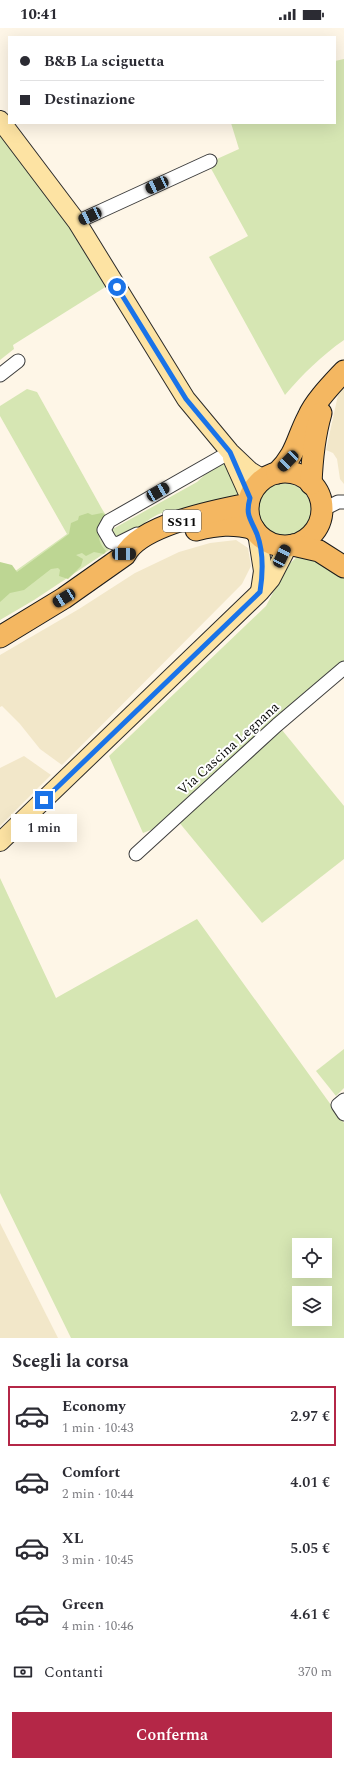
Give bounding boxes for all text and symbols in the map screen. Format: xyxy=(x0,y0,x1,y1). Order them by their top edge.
text: 10:41 xyxy=(20,3,58,26)
text: B&B La sciguetta xyxy=(44,50,164,73)
text: Destinazione xyxy=(44,88,135,111)
car xyxy=(144,174,170,196)
car xyxy=(77,205,103,227)
route start xyxy=(108,278,126,296)
car xyxy=(275,448,301,474)
car xyxy=(145,481,171,503)
road number: SS11 xyxy=(163,510,201,532)
car xyxy=(271,543,293,569)
car xyxy=(112,548,136,560)
car xyxy=(51,587,77,609)
street label: Via Cascina Legnana xyxy=(173,697,284,800)
route end xyxy=(35,791,53,809)
callout: 1 min xyxy=(11,814,77,842)
text: 1 min xyxy=(27,818,61,838)
map controls xyxy=(292,1238,332,1326)
button: locate xyxy=(292,1238,332,1278)
button: layers xyxy=(292,1286,332,1326)
text: Scegli la corsa xyxy=(12,1348,129,1375)
text: Economy xyxy=(62,1395,126,1418)
icon: car xyxy=(14,1398,50,1434)
text: 2.97 € xyxy=(290,1405,330,1428)
text: 1 min · 10:43 xyxy=(62,1418,134,1438)
text: Comfort xyxy=(62,1461,120,1484)
icon: car xyxy=(14,1464,50,1500)
text: 4.01 € xyxy=(290,1471,330,1494)
text: 2 min · 10:44 xyxy=(62,1484,134,1504)
text: XL xyxy=(62,1527,83,1550)
icon: car xyxy=(14,1530,50,1566)
text: 5.05 € xyxy=(290,1537,330,1560)
text: 3 min · 10:45 xyxy=(62,1550,134,1570)
text: Green xyxy=(62,1593,104,1616)
icon: car xyxy=(14,1596,50,1632)
text: 4.61 € xyxy=(290,1603,330,1626)
text: 4 min · 10:46 xyxy=(62,1616,134,1636)
icon: cash xyxy=(12,1661,34,1683)
text: Contanti xyxy=(44,1661,103,1684)
text: 370 m xyxy=(298,1662,332,1682)
button: Conferma xyxy=(12,1712,332,1758)

